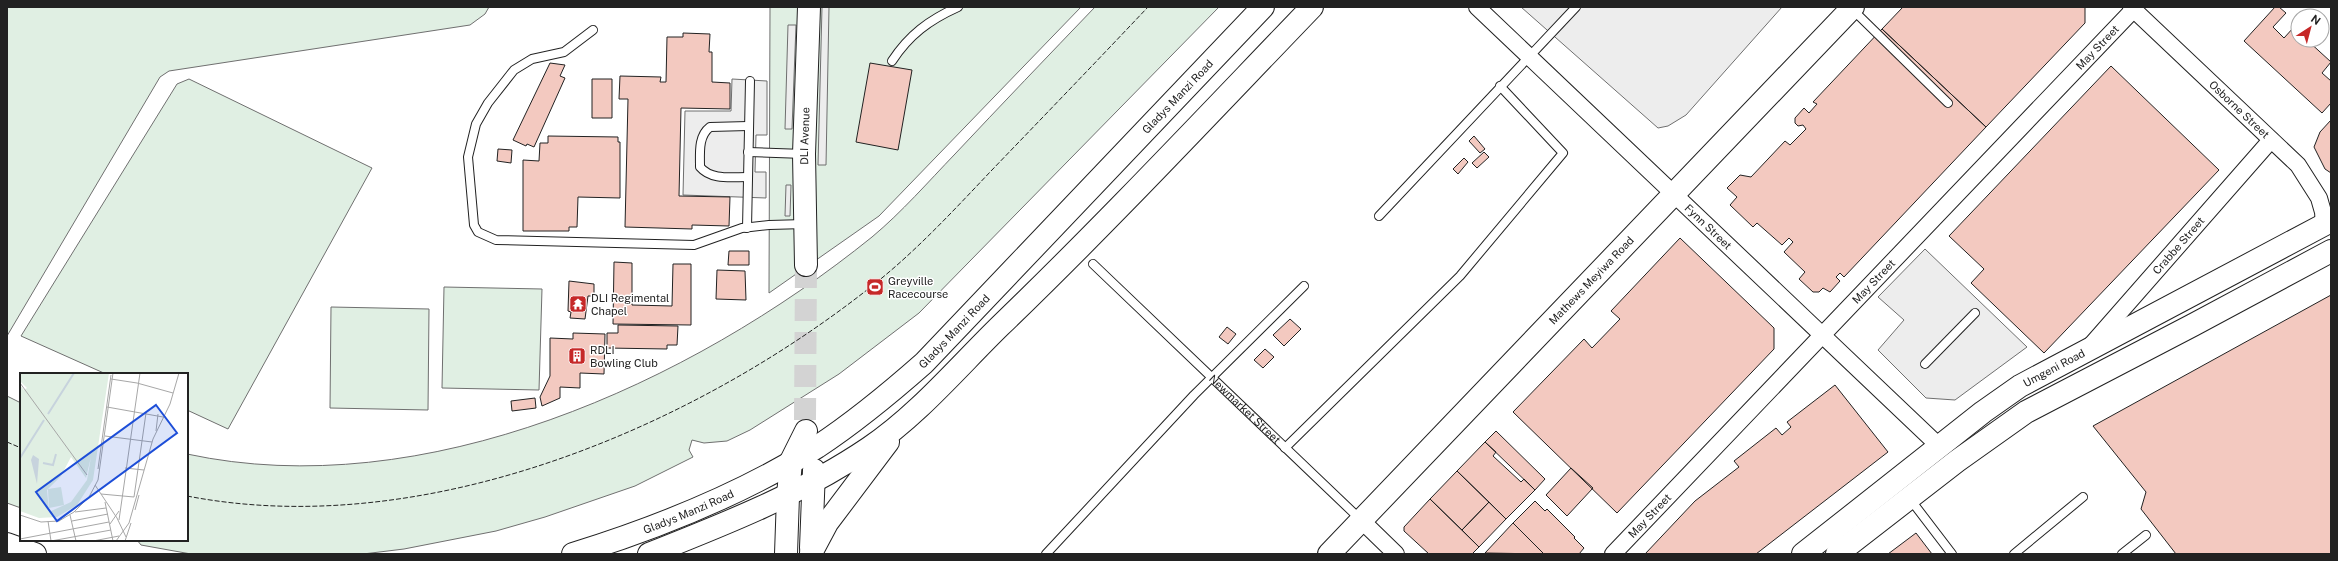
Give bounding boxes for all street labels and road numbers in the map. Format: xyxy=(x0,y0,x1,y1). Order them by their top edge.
street label: May Street xyxy=(2074,23,2121,72)
street label: Gladys Manzi Road xyxy=(1140,57,1215,136)
street label: Osborne Street xyxy=(2207,78,2272,141)
street label: DLI Avenue xyxy=(798,107,812,165)
street label: Fynn Street xyxy=(1682,202,1734,252)
street label: Crabbe Street xyxy=(2150,215,2207,277)
street label: Mathews Meyiwa Road xyxy=(1546,234,1636,327)
street label: May Street xyxy=(1850,257,1897,306)
street label: Gladys Manzi Road xyxy=(916,292,992,371)
street label: Umgeni Road xyxy=(2021,347,2087,389)
street label: Newmarket Street xyxy=(1207,372,1283,446)
street label: Gladys Manzi Road xyxy=(641,487,736,536)
street label: May Street xyxy=(1626,491,1673,540)

